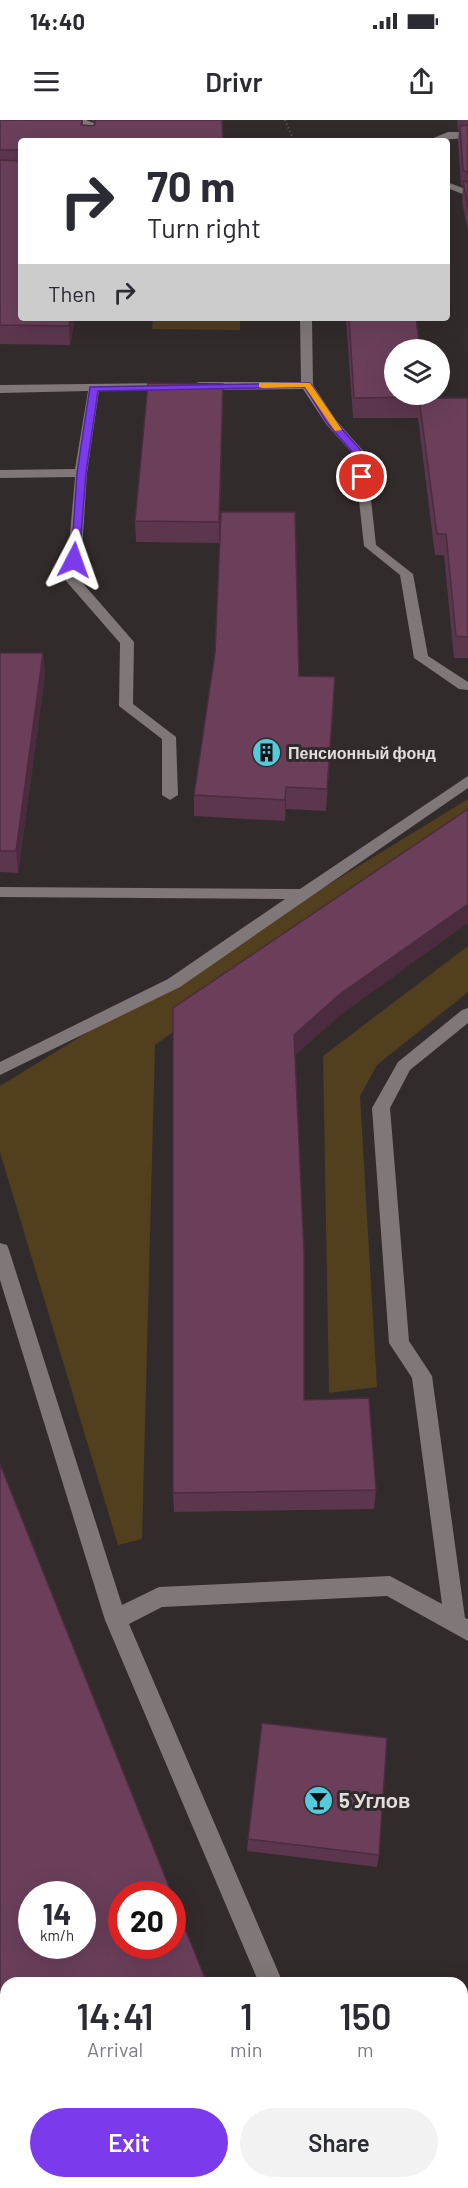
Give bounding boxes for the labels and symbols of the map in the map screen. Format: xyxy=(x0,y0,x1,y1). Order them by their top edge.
pin xyxy=(336,451,387,502)
position arrow xyxy=(42,528,106,592)
building icon: Пенсионный фонд xyxy=(251,737,283,769)
place label: Пенсионный фонд xyxy=(288,743,436,762)
bar icon: 5 Углов xyxy=(302,1785,334,1817)
place label: 5 Углов xyxy=(339,1788,410,1812)
speed limit sign: 20 xyxy=(108,1881,186,1959)

